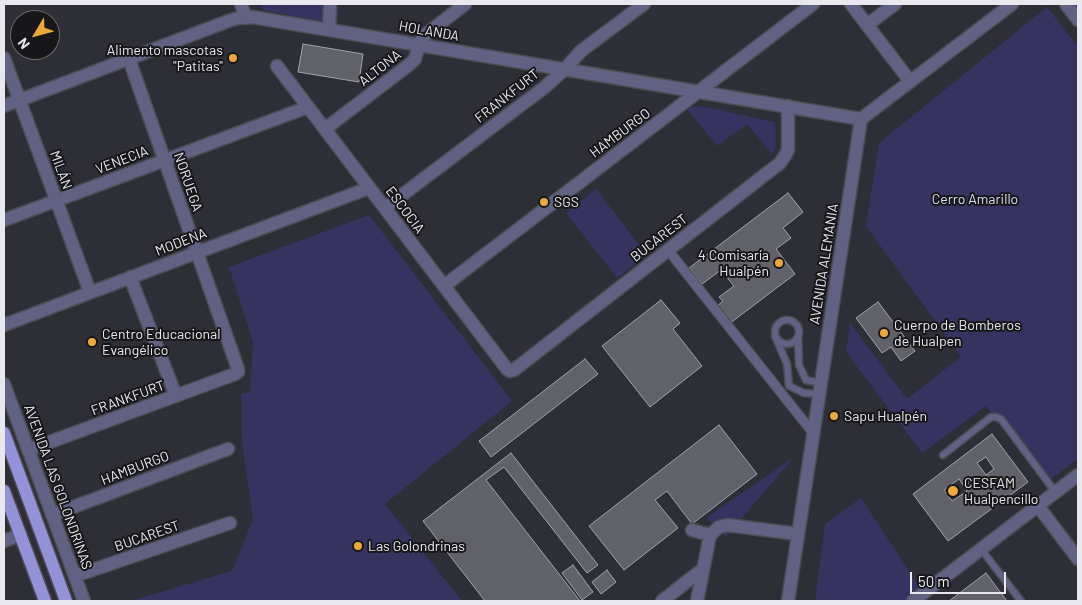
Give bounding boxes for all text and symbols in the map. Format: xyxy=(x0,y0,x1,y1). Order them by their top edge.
north arrow xyxy=(10,10,60,60)
street label: HOLANDA xyxy=(398,17,460,45)
text: N xyxy=(14,35,33,53)
place label: Alimento mascotas "Patitas" xyxy=(107,42,223,74)
street label: ALTONA xyxy=(355,46,405,90)
marker: Alimento mascotas "Patitas" xyxy=(227,52,239,64)
street label: FRANKFURT xyxy=(471,66,543,126)
street label: HAMBURGO xyxy=(586,105,654,161)
street label: VENECIA xyxy=(93,142,151,178)
street label: MILÁN xyxy=(46,148,76,192)
street label: NORUEGA xyxy=(170,150,206,214)
street label: ESCOCIA xyxy=(382,183,428,237)
park label: Cerro Amarillo xyxy=(932,191,1018,207)
place label: SGS xyxy=(554,194,579,210)
marker: SGS xyxy=(538,196,550,208)
street label: AVENIDA ALEMANIA xyxy=(806,202,842,326)
street label: BUCAREST xyxy=(627,211,691,265)
street label: MODENA xyxy=(153,225,209,259)
place label: 4 Comisaría Hualpén xyxy=(698,247,769,280)
marker: 4 Comisaría Hualpén xyxy=(773,257,785,269)
place label: Cuerpo de Bomberos de Hualpen xyxy=(894,317,1021,350)
place label: Centro Educacional Evangélico xyxy=(102,326,220,358)
marker: Cuerpo de Bomberos de Hualpen xyxy=(878,327,890,339)
marker: Centro Educacional Evangélico xyxy=(86,336,98,348)
street label: FRANKFURT xyxy=(89,377,167,419)
street label: AVENIDA LAS GOLONDRINAS xyxy=(20,402,96,572)
place label: Sapu Hualpén xyxy=(844,408,927,424)
marker: Sapu Hualpén xyxy=(828,410,840,422)
street label: HAMBURGO xyxy=(99,447,171,489)
place label: CESFAM Hualpencillo xyxy=(964,475,1038,508)
marker: CESFAM Hualpencillo xyxy=(946,484,960,498)
street label: BUCAREST xyxy=(112,517,182,555)
place label: Las Golondrinas xyxy=(368,538,465,554)
marker: Las Golondrinas xyxy=(352,540,364,552)
scale bar xyxy=(912,562,1008,594)
text: 50 m xyxy=(918,572,950,590)

